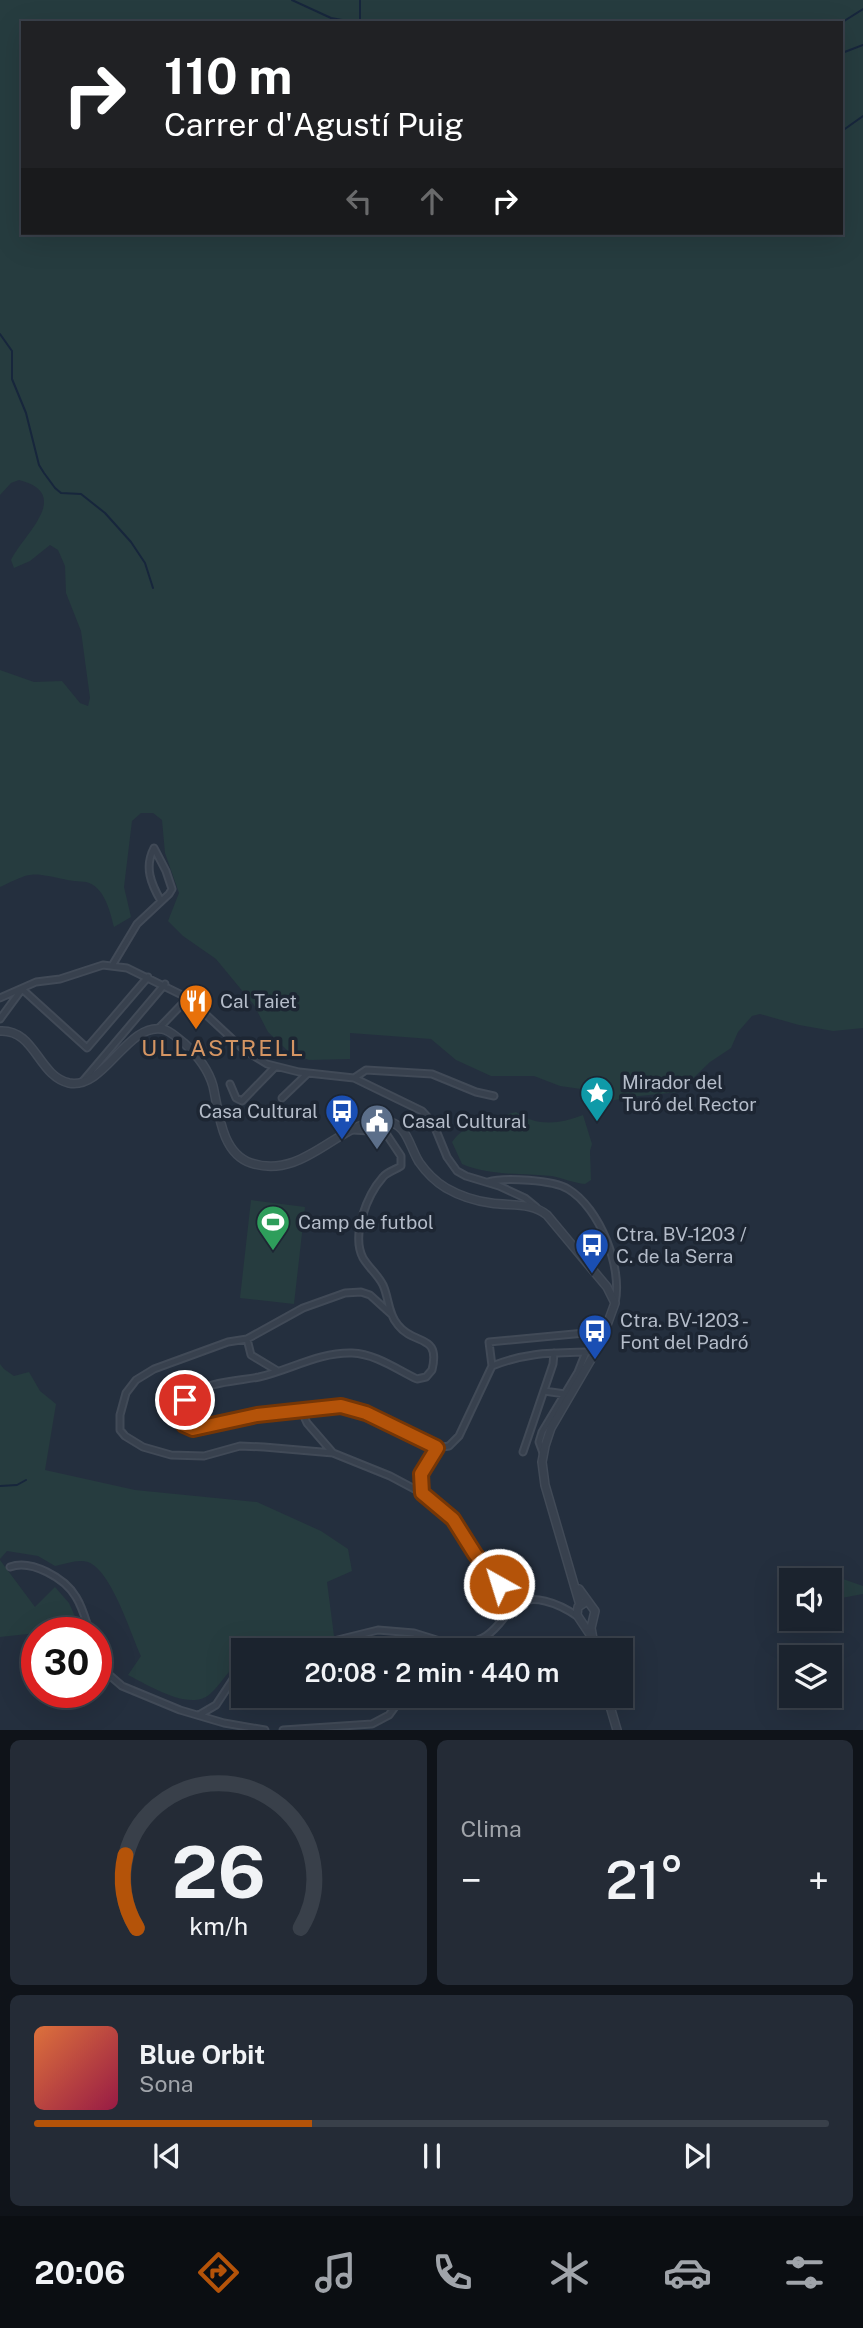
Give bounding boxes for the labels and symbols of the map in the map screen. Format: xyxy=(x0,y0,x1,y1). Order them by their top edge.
restaurant icon: Cal Taiet xyxy=(177,982,215,1031)
place label: Cal Taiet xyxy=(220,990,297,1012)
district label: ULLASTRELL xyxy=(141,1034,305,1061)
place label: Mirador del Turó del Rector xyxy=(622,1071,757,1115)
place icon: Mirador del Turó del Rector xyxy=(578,1074,616,1123)
bus stop icon: Casa Cultural xyxy=(323,1092,361,1141)
place label: Casa Cultural xyxy=(199,1100,318,1122)
public building icon: Casal Cultural xyxy=(358,1102,396,1151)
place label: Casal Cultural xyxy=(402,1110,527,1132)
sports icon: Camp de futbol xyxy=(254,1203,292,1252)
place label: Camp de futbol xyxy=(298,1211,434,1233)
place label: Ctra. BV-1203 / C. de la Serra xyxy=(616,1223,747,1267)
bus stop icon: Ctra. BV-1203 / C. de la Serra xyxy=(573,1226,611,1275)
place label: Ctra. BV-1203 - Font del Padró xyxy=(620,1309,749,1353)
bus stop icon: Ctra. BV-1203 - Font del Padró xyxy=(576,1312,614,1361)
pin xyxy=(155,1370,215,1430)
position arrow xyxy=(462,1547,536,1621)
speed limit sign: 30 xyxy=(21,1617,112,1708)

